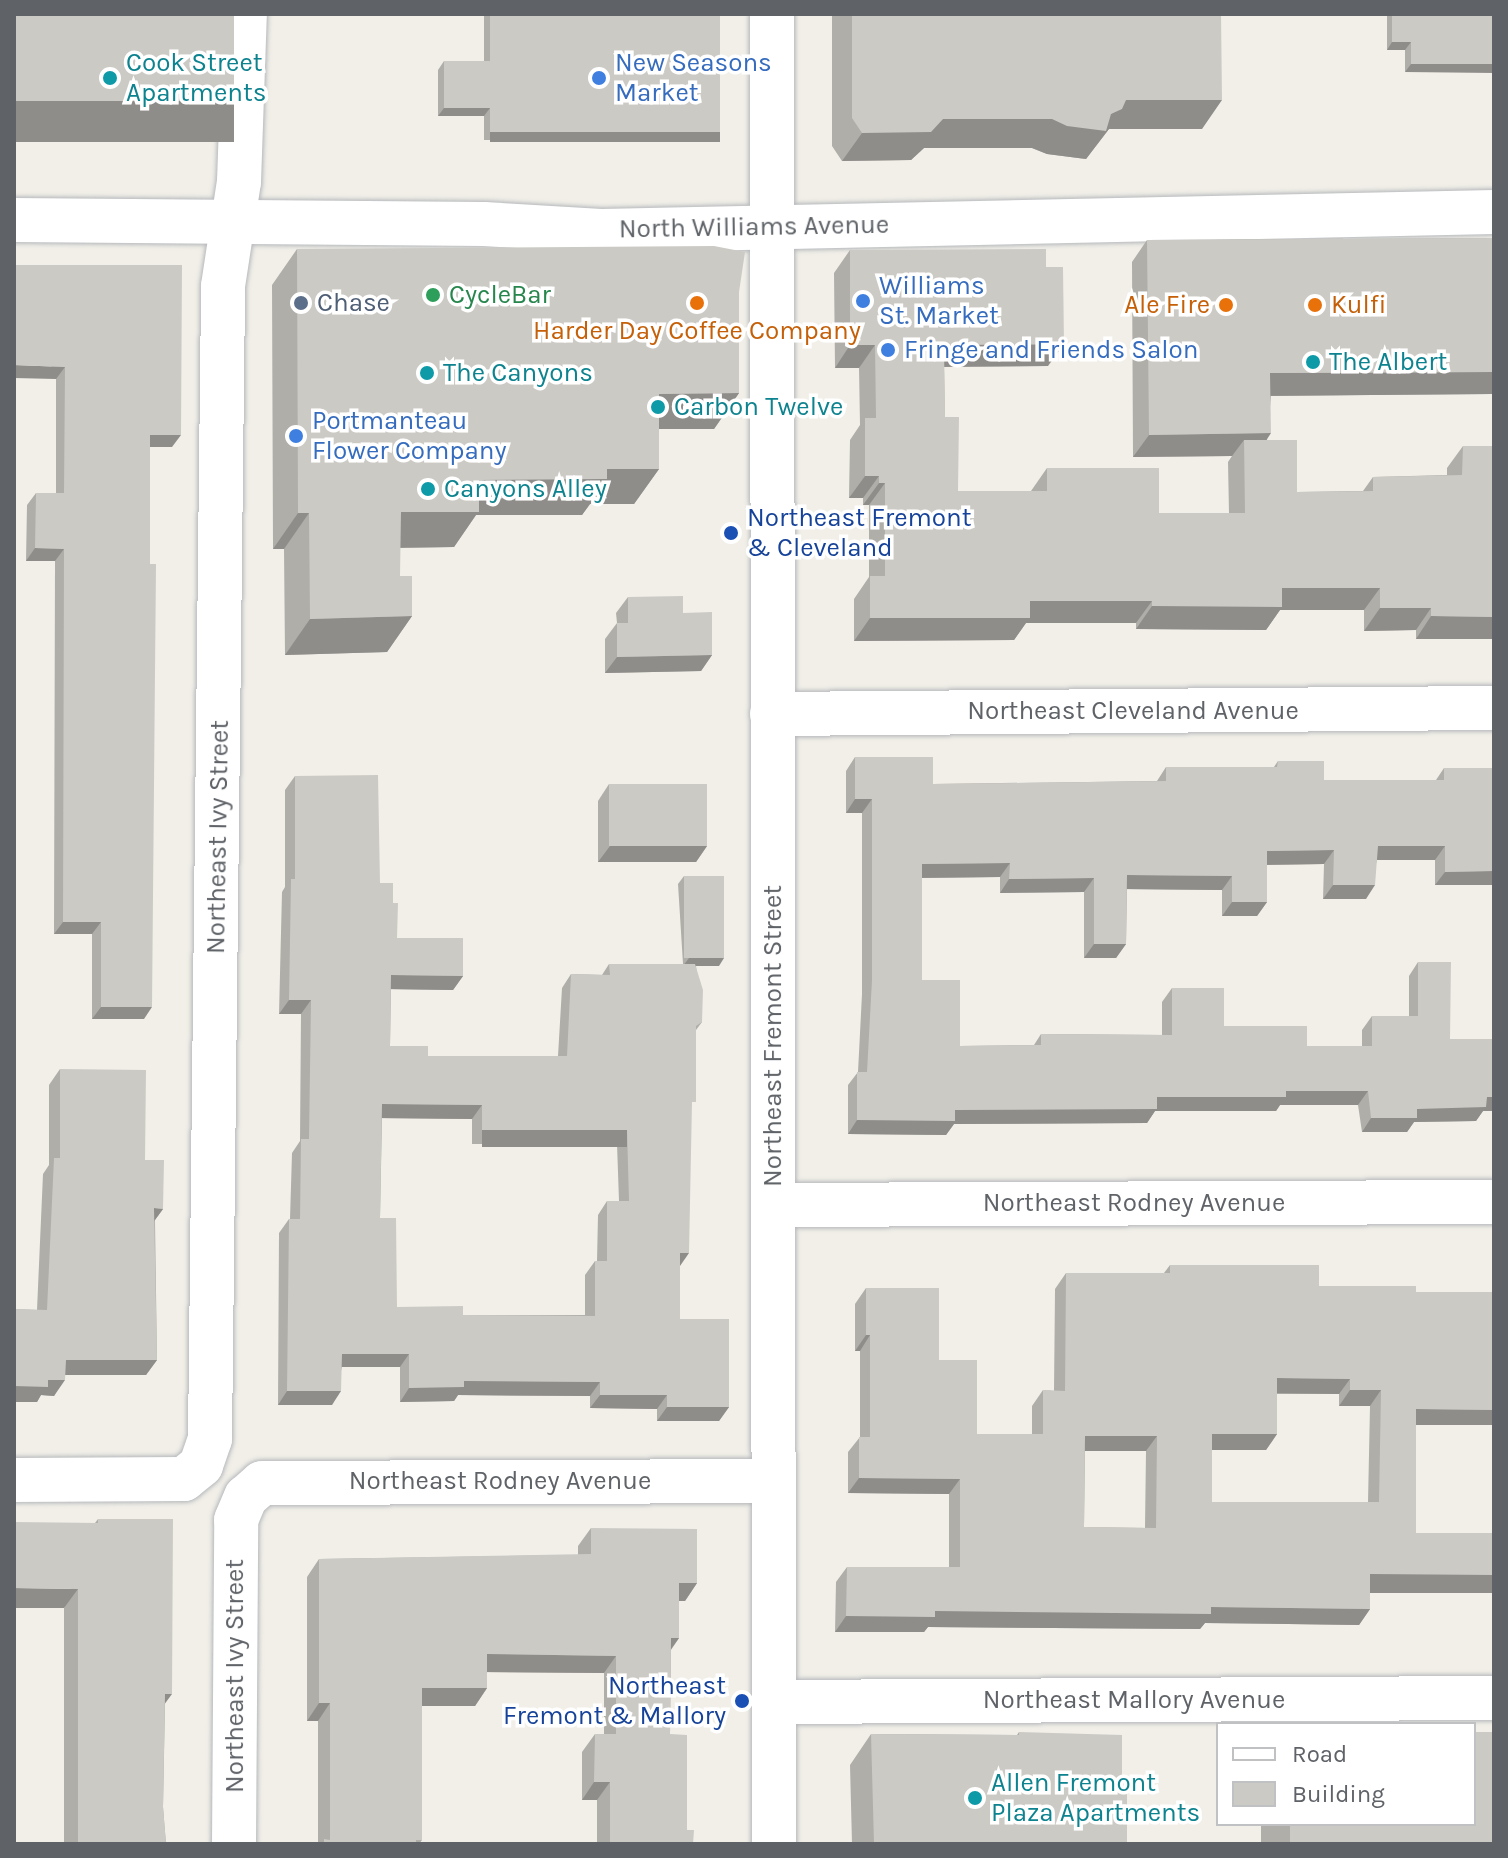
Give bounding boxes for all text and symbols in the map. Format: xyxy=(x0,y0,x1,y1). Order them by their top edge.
place label: Cook Street Apartments xyxy=(126,47,266,108)
place label: New Seasons Market xyxy=(615,47,772,108)
marker: Cook Street Apartments xyxy=(101,69,119,87)
marker: New Seasons Market xyxy=(590,69,608,87)
street label: North Williams Avenue xyxy=(619,209,889,245)
place label: Williams St. Market xyxy=(879,270,999,332)
place label: CycleBar xyxy=(449,279,551,311)
marker: CycleBar xyxy=(424,286,442,304)
place label: Chase xyxy=(317,287,390,319)
place label: Ale Fire xyxy=(1124,289,1210,321)
place label: Kulfi xyxy=(1331,289,1386,321)
marker: Williams St. Market xyxy=(854,292,872,310)
marker: Chase xyxy=(292,294,310,312)
marker: Harder Day Coffee Company xyxy=(688,294,706,312)
marker: Ale Fire xyxy=(1217,296,1235,314)
marker: Kulfi xyxy=(1306,296,1324,314)
place label: Harder Day Coffee Company xyxy=(533,315,861,347)
place label: Fringe and Friends Salon xyxy=(904,334,1199,366)
marker: Fringe and Friends Salon xyxy=(879,341,897,359)
place label: The Albert xyxy=(1329,346,1447,378)
marker: The Albert xyxy=(1304,353,1322,371)
place label: The Canyons xyxy=(443,357,593,389)
marker: The Canyons xyxy=(418,364,436,382)
place label: Carbon Twelve xyxy=(674,391,843,423)
marker: Carbon Twelve xyxy=(649,398,667,416)
place label: Portmanteau Flower Company xyxy=(312,405,507,466)
marker: Portmanteau Flower Company xyxy=(287,427,305,445)
place label: Canyons Alley xyxy=(444,473,607,505)
marker: Canyons Alley xyxy=(419,480,437,498)
place label: Northeast Fremont & Cleveland xyxy=(747,502,972,564)
marker: Northeast Fremont & Cleveland xyxy=(722,524,740,542)
street label: Northeast Cleveland Avenue xyxy=(967,695,1299,727)
street label: Northeast Ivy Street xyxy=(200,720,236,954)
street label: Northeast Fremont Street xyxy=(757,885,789,1187)
street label: Northeast Rodney Avenue xyxy=(983,1187,1285,1219)
street label: Northeast Rodney Avenue xyxy=(349,1465,651,1497)
street label: Northeast Ivy Street xyxy=(219,1559,251,1793)
place label: Northeast Fremont & Mallory xyxy=(503,1670,726,1732)
street label: Northeast Mallory Avenue xyxy=(983,1684,1285,1716)
marker: Northeast Fremont & Mallory xyxy=(733,1692,751,1710)
legend xyxy=(1216,1722,1476,1826)
text: Road xyxy=(1292,1740,1347,1768)
place label: Allen Fremont Plaza Apartments xyxy=(991,1767,1200,1828)
text: Building xyxy=(1292,1780,1385,1808)
marker: Allen Fremont Plaza Apartments xyxy=(966,1789,984,1807)

